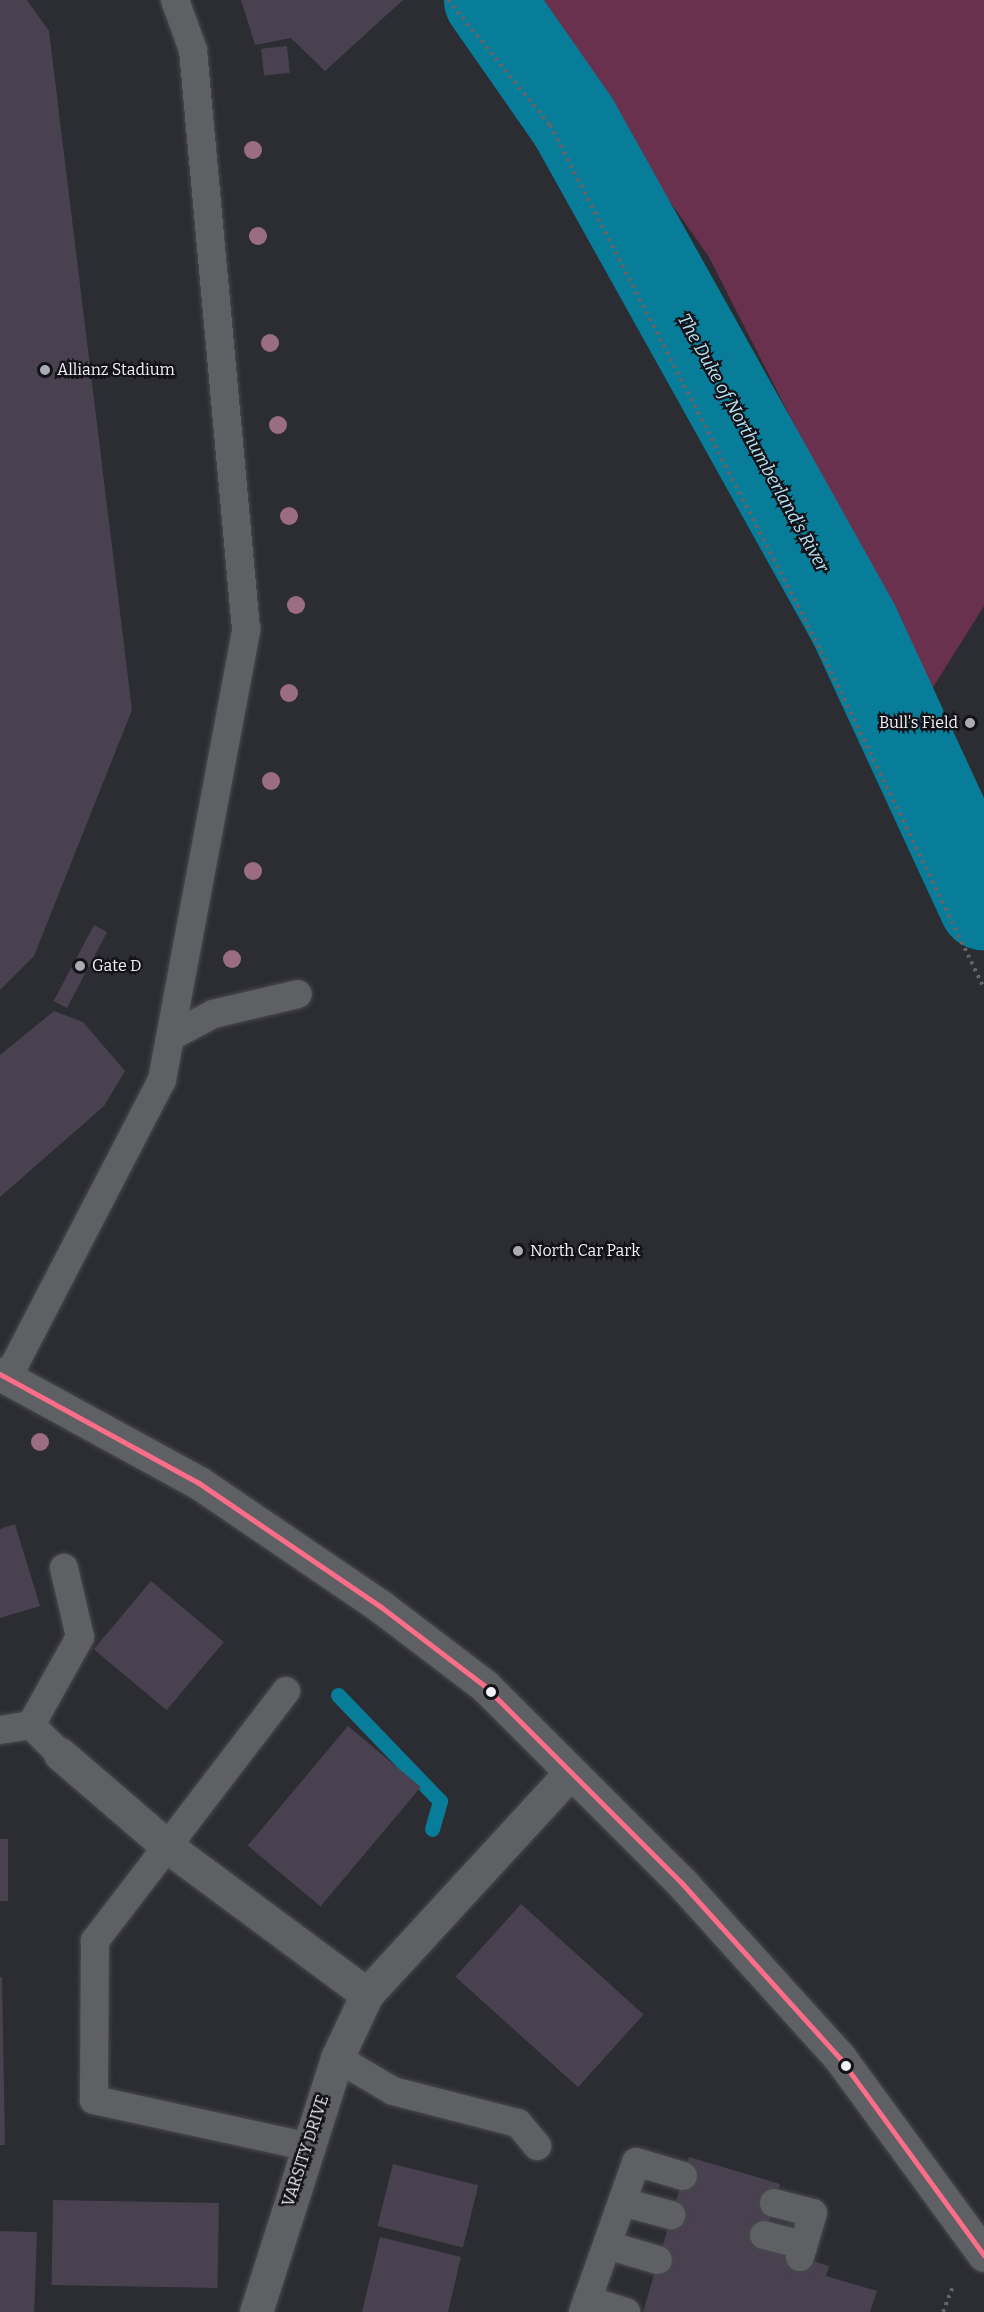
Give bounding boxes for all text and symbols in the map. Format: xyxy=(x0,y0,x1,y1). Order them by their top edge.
water label: The Duke of Northumberland's River xyxy=(673,310,833,576)
place label: Allianz Stadium xyxy=(57,360,175,380)
marker: Allianz Stadium xyxy=(38,363,52,377)
place label: Bull's Field xyxy=(879,713,958,733)
marker: Bull's Field xyxy=(963,716,977,730)
place label: Gate D xyxy=(92,956,141,976)
marker: Gate D xyxy=(73,959,87,973)
place label: North Car Park xyxy=(530,1241,640,1261)
marker: North Car Park xyxy=(511,1244,525,1258)
unlabelled marker xyxy=(485,1686,497,1698)
unlabelled marker xyxy=(840,2060,852,2072)
street label: VARSITY DRIVE xyxy=(279,2093,333,2209)

